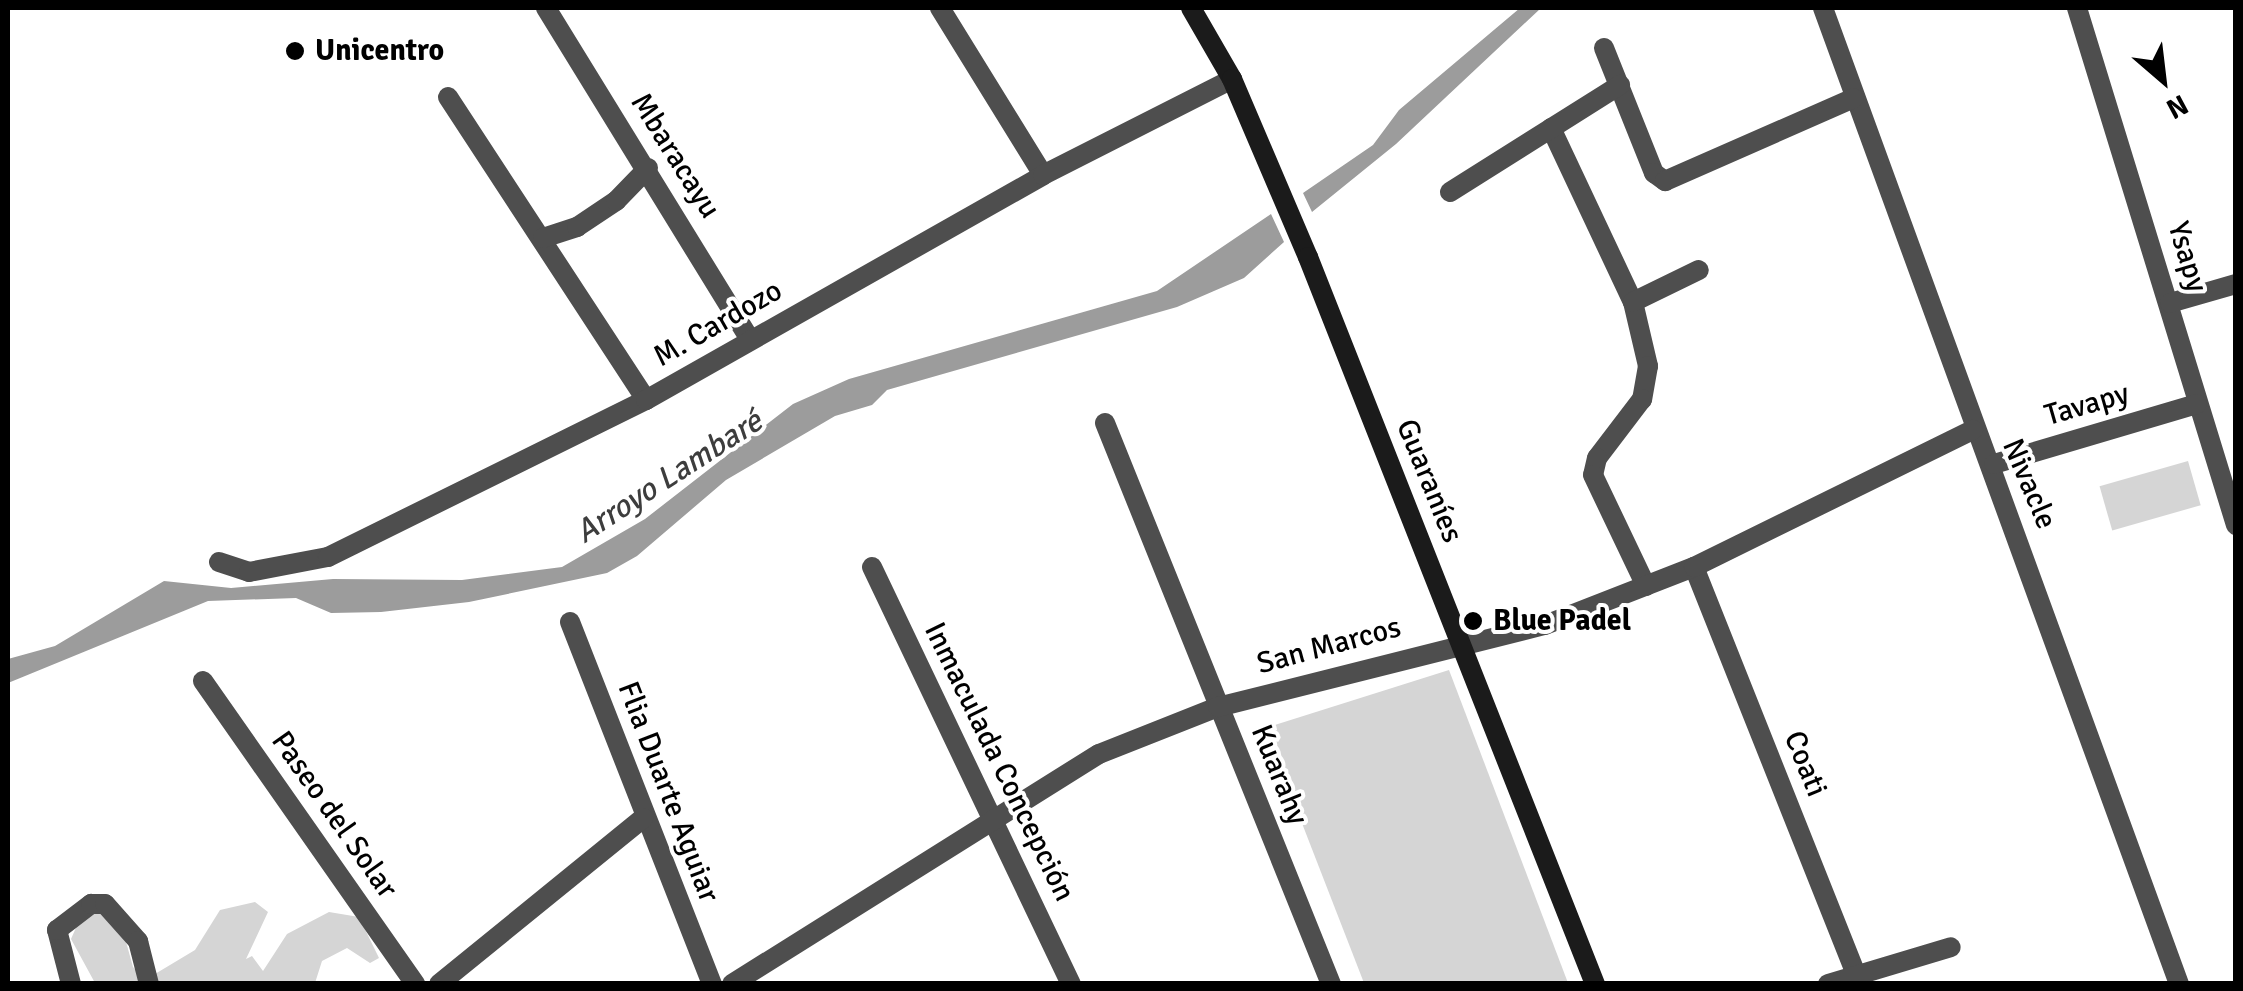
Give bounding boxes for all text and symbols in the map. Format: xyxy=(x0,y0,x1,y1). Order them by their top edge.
north arrow xyxy=(2113,30,2213,130)
place label: Unicentro xyxy=(315,33,444,69)
marker: Unicentro xyxy=(284,40,306,62)
street label: Mbaracayu xyxy=(622,87,728,225)
text: N xyxy=(2161,87,2194,126)
street label: Ysapy xyxy=(2159,217,2215,297)
street label: M. Cardozo xyxy=(647,273,789,375)
street label: Tavapy xyxy=(2041,376,2133,434)
water label: Arroyo Lambaré xyxy=(568,402,770,552)
street label: Guaraníes xyxy=(1388,414,1470,548)
street label: Nivacle xyxy=(1994,433,2064,535)
place label: Blue Padel xyxy=(1493,603,1631,639)
street label: San Marcos xyxy=(1253,610,1405,682)
marker: Blue Padel xyxy=(1462,610,1484,632)
street label: Inmaculada Concepción xyxy=(916,617,1082,907)
street label: Flia Duarte Aguiar xyxy=(609,677,727,907)
street label: Kuarahy xyxy=(1243,720,1315,830)
street label: Paseo del Solar xyxy=(263,725,405,905)
street label: Coati xyxy=(1776,726,1834,802)

